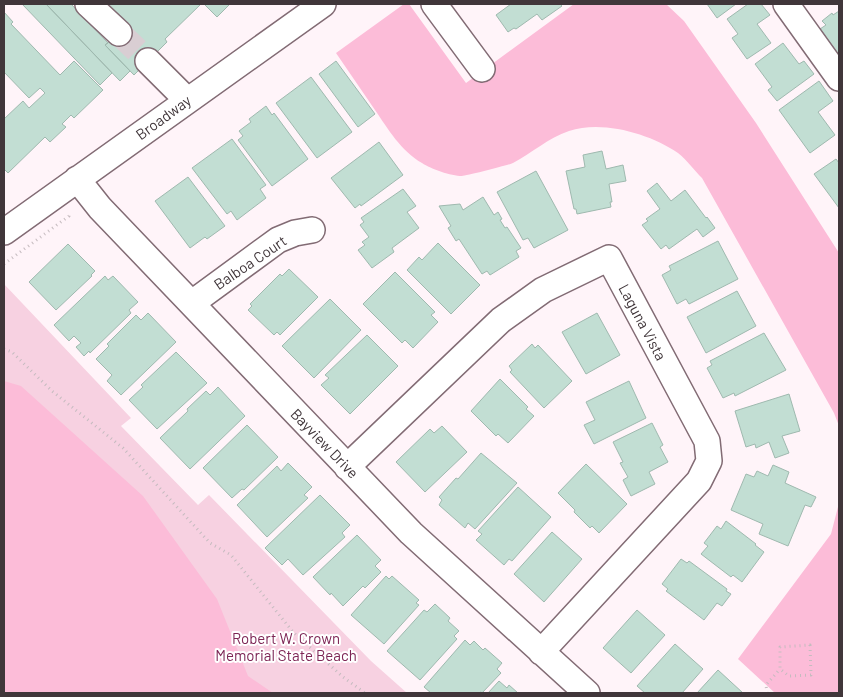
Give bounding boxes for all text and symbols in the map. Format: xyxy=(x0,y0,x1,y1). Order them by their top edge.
street label: Broadway xyxy=(132,91,194,143)
street label: Balboa Court xyxy=(210,231,290,293)
street label: Laguna Vista xyxy=(615,281,671,363)
street label: Bayview Drive xyxy=(287,404,363,482)
park label: Robert W. Crown Memorial State Beach xyxy=(215,629,357,664)

